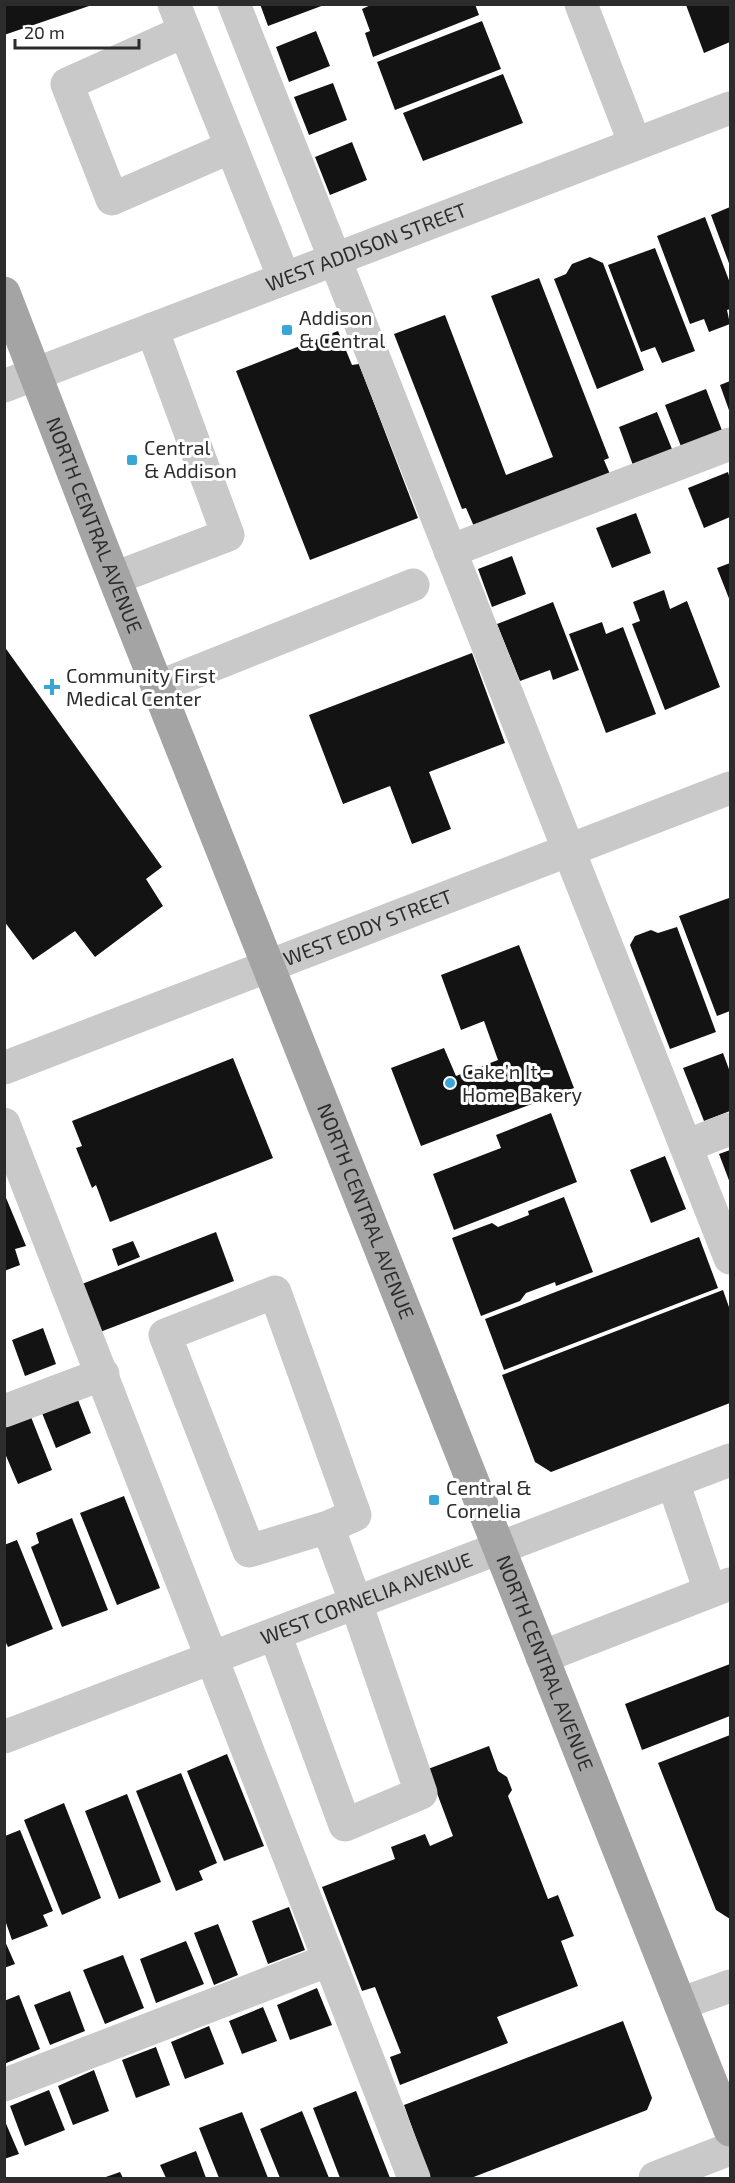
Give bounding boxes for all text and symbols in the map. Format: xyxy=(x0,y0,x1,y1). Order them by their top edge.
scale bar xyxy=(15,12,140,50)
text: 20 m xyxy=(24,21,65,43)
street label: WEST ADDISON STREET xyxy=(262,197,470,296)
place label: Addison & Central xyxy=(299,305,385,352)
marker: Addison & Central xyxy=(280,323,294,337)
street label: NORTH CENTRAL AVENUE xyxy=(42,413,148,636)
place label: Central & Addison xyxy=(144,435,237,482)
marker: Central & Addison xyxy=(125,453,139,467)
place label: Community First Medical Center xyxy=(66,663,216,710)
marker: Community First Medical Center xyxy=(43,678,61,696)
street label: WEST EDDY STREET xyxy=(280,883,456,970)
place label: Cake’n It - Home Bakery xyxy=(462,1059,582,1106)
marker: Cake’n It - Home Bakery xyxy=(443,1076,457,1090)
street label: NORTH CENTRAL AVENUE xyxy=(313,1100,420,1322)
place label: Central & Cornelia xyxy=(446,1475,532,1522)
marker: Central & Cornelia xyxy=(427,1493,441,1507)
street label: WEST CORNELIA AVENUE xyxy=(257,1547,475,1649)
street label: NORTH CENTRAL AVENUE xyxy=(492,1551,599,1774)

